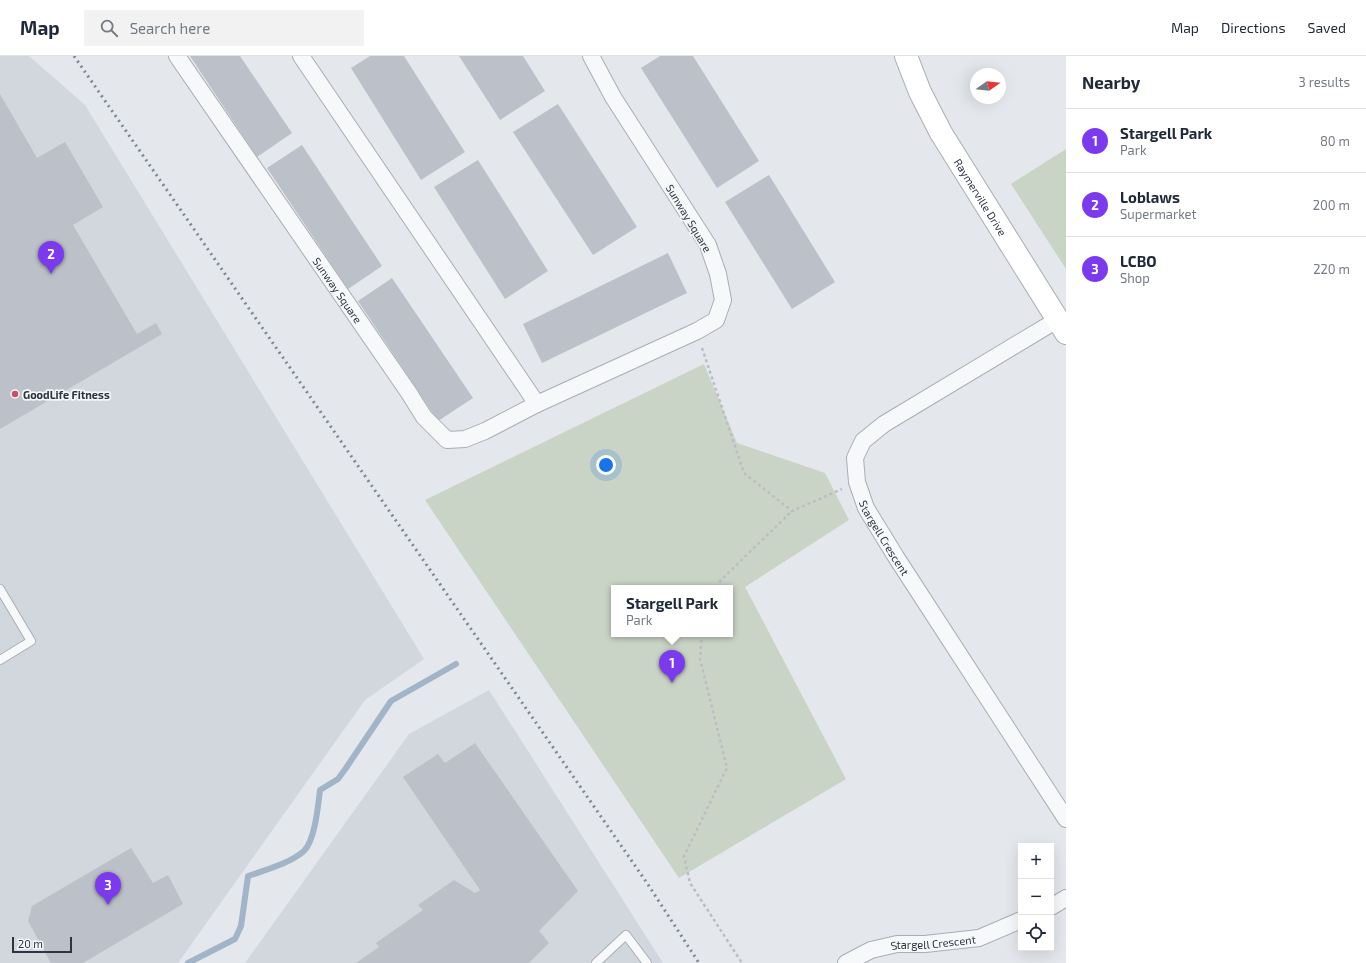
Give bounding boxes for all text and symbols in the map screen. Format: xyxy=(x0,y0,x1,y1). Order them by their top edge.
search box xyxy=(84,10,364,46)
text: Map xyxy=(20,16,60,39)
icon: search xyxy=(98,17,120,39)
text: Search here xyxy=(130,19,210,37)
text: Map xyxy=(1171,19,1199,36)
text: Directions xyxy=(1221,19,1286,36)
text: Saved xyxy=(1308,19,1346,36)
north arrow xyxy=(970,68,1006,104)
text: Nearby xyxy=(1082,72,1140,92)
text: 3 results xyxy=(1299,74,1350,90)
text: Stargell Park xyxy=(1120,124,1212,142)
text: 1 xyxy=(1092,133,1098,149)
text: 80 m xyxy=(1320,133,1350,149)
text: Park xyxy=(1120,142,1147,158)
street label: Raymerville Drive xyxy=(952,156,1010,238)
street label: Sunway Square xyxy=(664,182,714,254)
text: Loblaws xyxy=(1120,188,1180,206)
text: 2 xyxy=(1091,197,1099,213)
text: 200 m xyxy=(1313,197,1350,213)
text: Supermarket xyxy=(1120,206,1197,222)
pin: 2 xyxy=(38,241,64,274)
text: LCBO xyxy=(1120,252,1157,270)
street label: Sunway Square xyxy=(311,255,365,325)
text: 3 xyxy=(1091,261,1099,277)
text: 220 m xyxy=(1313,261,1350,277)
text: Shop xyxy=(1120,270,1150,286)
place label: GoodLife Fitness xyxy=(23,388,110,401)
marker: GoodLife Fitness xyxy=(10,389,20,399)
your location xyxy=(596,455,616,475)
street label: Stargell Crescent xyxy=(857,498,912,577)
popup xyxy=(611,585,733,637)
text: Stargell Park xyxy=(626,594,718,612)
text: Park xyxy=(626,612,652,628)
pin: 1 xyxy=(659,650,685,683)
map controls xyxy=(1018,843,1054,951)
button: + xyxy=(1018,843,1054,879)
pin: 3 xyxy=(95,872,121,905)
button: − xyxy=(1018,879,1054,915)
button: locate xyxy=(1018,915,1054,951)
street label: Stargell Crescent xyxy=(889,932,976,952)
scale bar xyxy=(12,935,72,954)
text: 20 m xyxy=(18,937,43,950)

